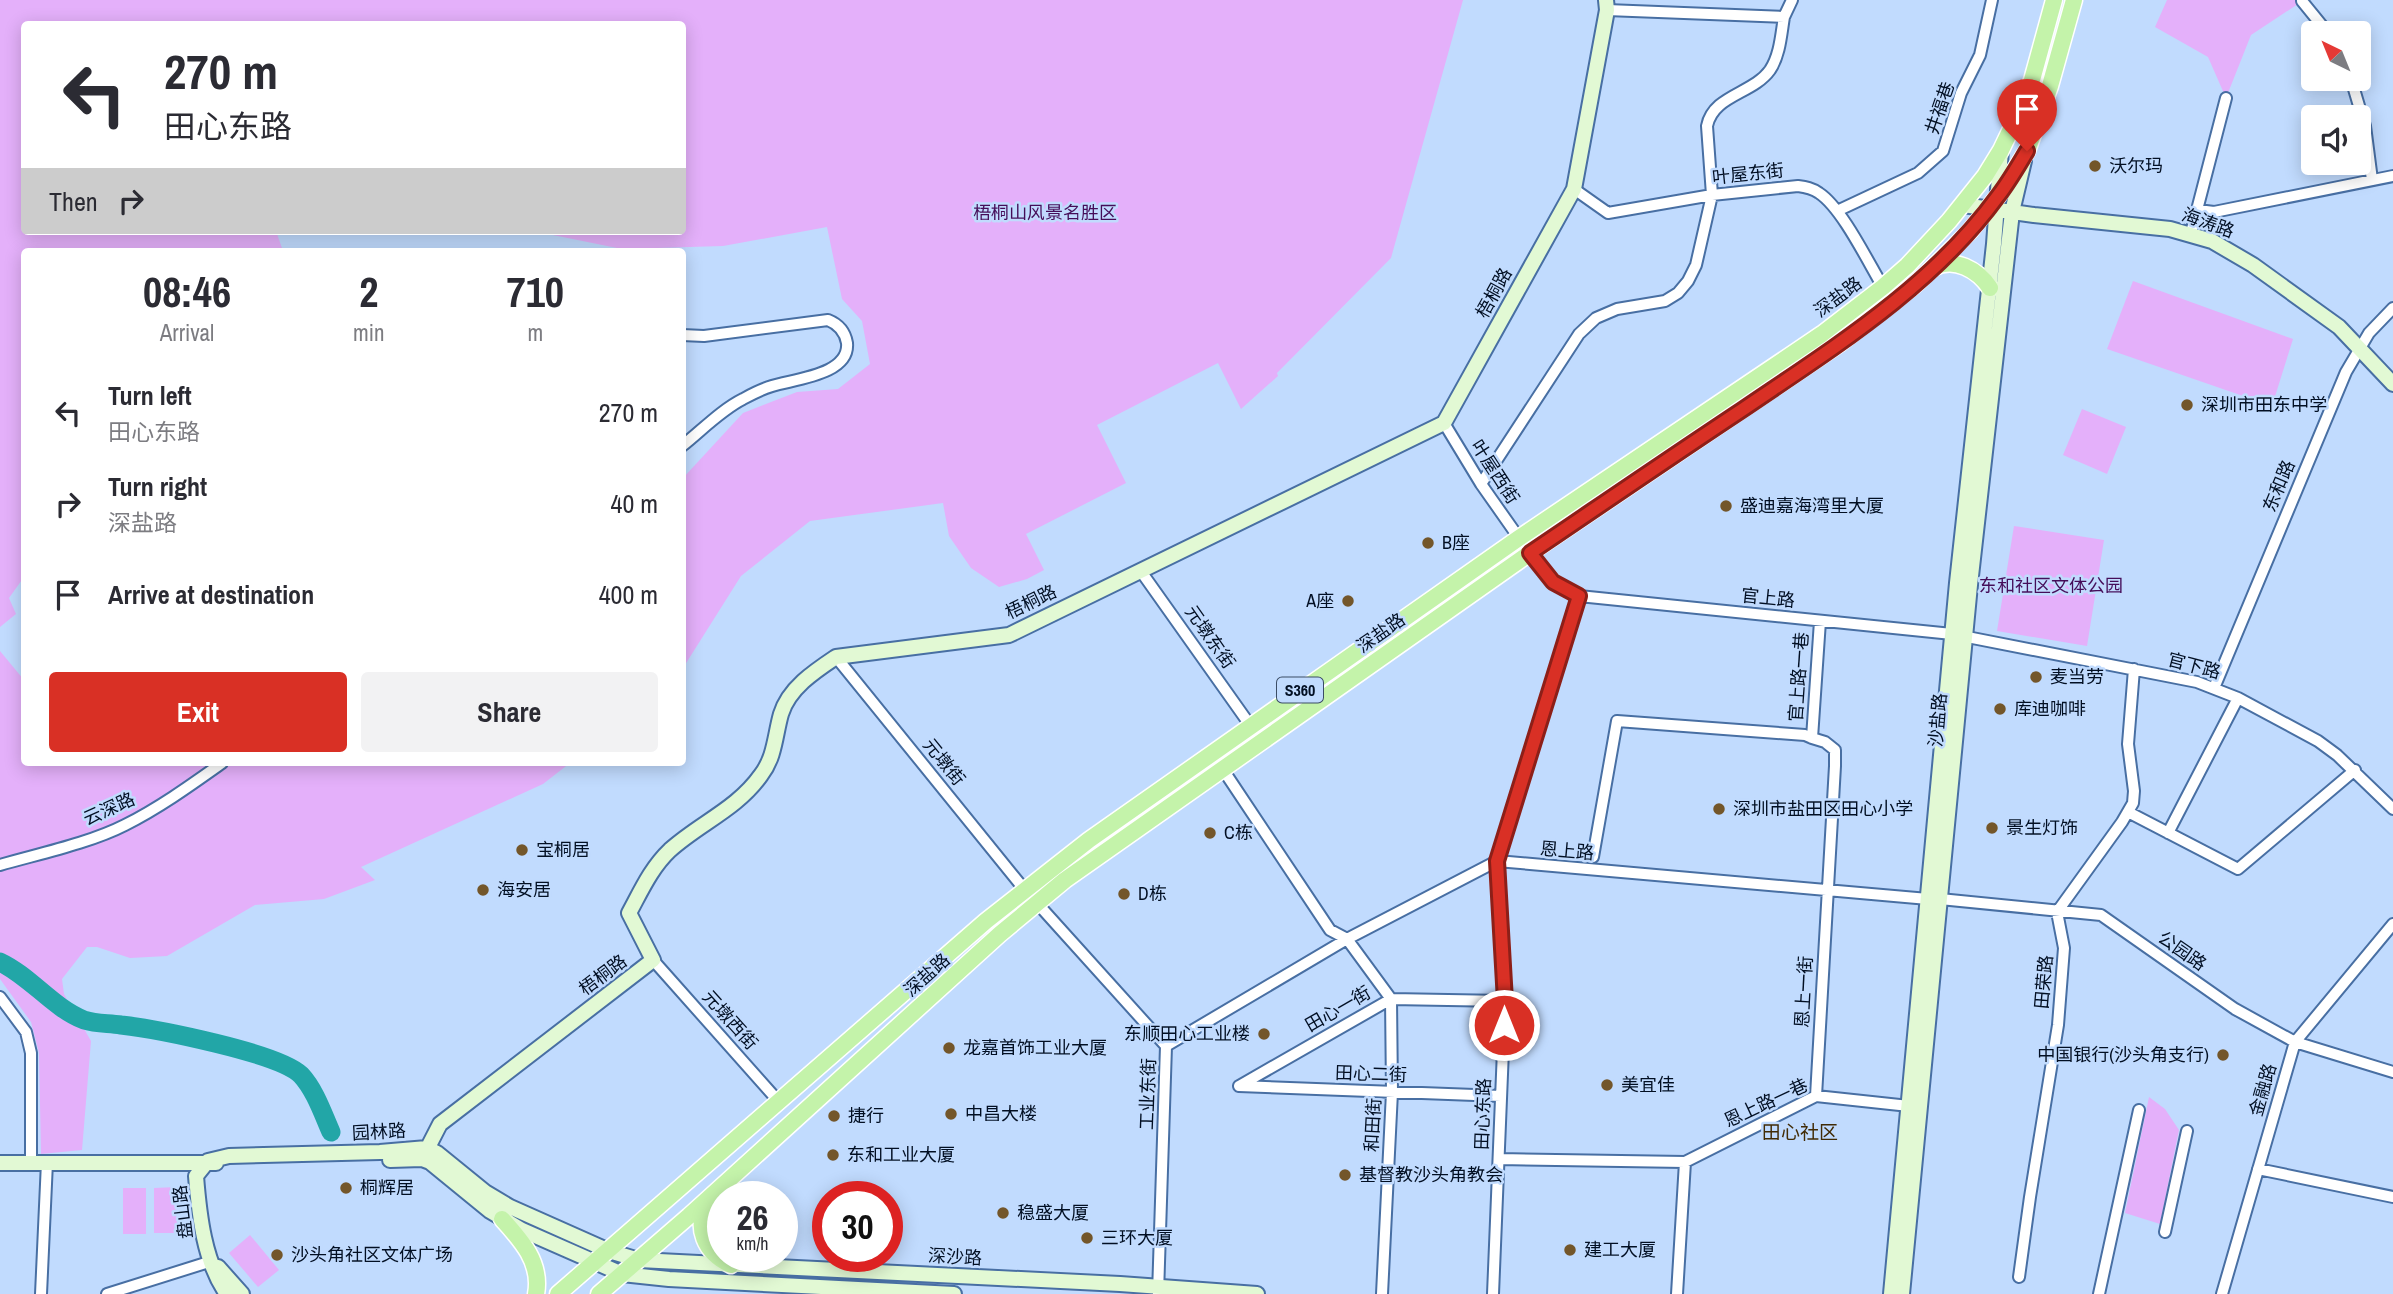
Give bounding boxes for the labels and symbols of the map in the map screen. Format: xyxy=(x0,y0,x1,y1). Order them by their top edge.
north arrow xyxy=(2301,21,2371,91)
street label: 井福巷 xyxy=(1919,78,1960,137)
pin xyxy=(1997,79,2057,151)
place label: 沃尔玛 xyxy=(2109,153,2163,178)
street label: 叶屋东街 xyxy=(1711,157,1785,190)
marker: 沃尔玛 xyxy=(2087,158,2103,174)
park label: 梧桐山风景名胜区 xyxy=(973,200,1117,225)
street label: 海涛路 xyxy=(2179,202,2238,244)
street label: 梧桐路 xyxy=(1470,263,1518,322)
street label: 深盐路 xyxy=(1809,270,1867,323)
place label: 深圳市田东中学 xyxy=(2201,392,2327,417)
marker: 深圳市田东中学 xyxy=(2179,397,2195,413)
street label: 叶屋西街 xyxy=(1465,435,1526,509)
street label: 东和路 xyxy=(2256,456,2301,516)
place label: 盛迪嘉海湾里大厦 xyxy=(1740,493,1884,518)
marker: 盛迪嘉海湾里大厦 xyxy=(1718,498,1734,514)
place label: B座 xyxy=(1442,530,1470,555)
marker: B座 xyxy=(1420,535,1436,551)
park label: 东和社区文体公园 xyxy=(1979,573,2123,598)
street label: 梧桐路 xyxy=(1001,578,1061,625)
street label: 官上路 xyxy=(1740,582,1796,613)
place label: A座 xyxy=(1305,588,1334,613)
marker: A座 xyxy=(1340,593,1356,609)
street label: 元墩东街 xyxy=(1180,600,1241,673)
street label: 深盐路 xyxy=(1351,607,1410,658)
street label: 官上路一巷 xyxy=(1783,631,1814,723)
street label: 官下路 xyxy=(2165,646,2223,685)
place label: 麦当劳 xyxy=(2050,664,2104,689)
marker: 麦当劳 xyxy=(2028,669,2044,685)
road number: S360 xyxy=(1277,678,1323,702)
street label: 沙盐路 xyxy=(1923,692,1952,748)
place label: 库迪咖啡 xyxy=(2014,696,2086,721)
marker: 库迪咖啡 xyxy=(1992,701,2008,717)
street label: 元墩街 xyxy=(918,733,971,791)
street label: 云深路 xyxy=(79,786,139,831)
place label: 深圳市盐田区田心小学 xyxy=(1733,796,1913,821)
marker: 深圳市盐田区田心小学 xyxy=(1711,801,1727,817)
place label: 景生灯饰 xyxy=(2006,815,2078,840)
place label: C栋 xyxy=(1224,820,1253,845)
marker: 景生灯饰 xyxy=(1984,820,2000,836)
marker: C栋 xyxy=(1202,825,1218,841)
street label: 恩上路 xyxy=(1539,836,1595,865)
place label: 宝桐居 xyxy=(536,837,590,862)
marker: 宝桐居 xyxy=(514,842,530,858)
place label: 海安居 xyxy=(497,877,551,902)
place label: D栋 xyxy=(1138,881,1167,906)
marker: 海安居 xyxy=(475,882,491,898)
marker: D栋 xyxy=(1116,886,1132,902)
street label: 公园路 xyxy=(2153,925,2212,976)
street label: 深盐路 xyxy=(898,947,955,1002)
street label: 梧桐路 xyxy=(574,948,632,1001)
street label: 田荣路 xyxy=(2029,954,2058,1010)
street label: 恩上一街 xyxy=(1789,955,1818,1029)
street label: 田心一街 xyxy=(1300,980,1375,1037)
street label: 元墩西街 xyxy=(697,985,764,1055)
position arrow xyxy=(1467,988,1541,1062)
place label: 东顺田心工业楼 xyxy=(1124,1021,1250,1046)
marker: 东顺田心工业楼 xyxy=(1256,1026,1272,1042)
place label: 龙嘉首饰工业大厦 xyxy=(963,1035,1107,1060)
marker: 龙嘉首饰工业大厦 xyxy=(941,1040,957,1056)
place label: 中国银行(沙头角支行) xyxy=(2037,1042,2209,1067)
marker: 中国银行(沙头角支行) xyxy=(2215,1047,2231,1063)
street label: 工业东街 xyxy=(1134,1058,1161,1130)
street label: 田心二街 xyxy=(1335,1060,1407,1087)
street label: 金融路 xyxy=(2243,1060,2282,1119)
place label: 美宜佳 xyxy=(1621,1072,1675,1097)
street label: 恩上路一巷 xyxy=(1720,1072,1812,1133)
marker: 美宜佳 xyxy=(1599,1077,1615,1093)
street label: 田心东路 xyxy=(1469,1078,1496,1150)
street label: 和田街 xyxy=(1359,1097,1386,1153)
place label: 中昌大楼 xyxy=(965,1101,1037,1126)
place label: 捷行 xyxy=(848,1103,884,1128)
marker: 中昌大楼 xyxy=(943,1106,959,1122)
marker: 捷行 xyxy=(826,1108,842,1124)
street label: 园林路 xyxy=(351,1118,407,1145)
district label: 田心社区 xyxy=(1762,1119,1838,1145)
place label: 东和工业大厦 xyxy=(847,1142,955,1167)
marker: 东和工业大厦 xyxy=(825,1147,841,1163)
place label: 基督教沙头角教会 xyxy=(1359,1162,1503,1187)
marker: 基督教沙头角教会 xyxy=(1337,1167,1353,1183)
place label: 桐辉居 xyxy=(360,1175,414,1200)
marker: 桐辉居 xyxy=(338,1180,354,1196)
speed limit sign: 30 xyxy=(812,1181,903,1272)
street label: 盘山路 xyxy=(167,1184,198,1240)
place label: 稳盛大厦 xyxy=(1017,1200,1089,1225)
marker: 稳盛大厦 xyxy=(995,1205,1011,1221)
place label: 三环大厦 xyxy=(1101,1225,1173,1250)
marker: 三环大厦 xyxy=(1079,1230,1095,1246)
place label: 建工大厦 xyxy=(1584,1237,1656,1262)
place label: 沙头角社区文体广场 xyxy=(291,1242,453,1267)
marker: 建工大厦 xyxy=(1562,1242,1578,1258)
street label: 深沙路 xyxy=(927,1243,983,1270)
marker: 沙头角社区文体广场 xyxy=(269,1247,285,1263)

